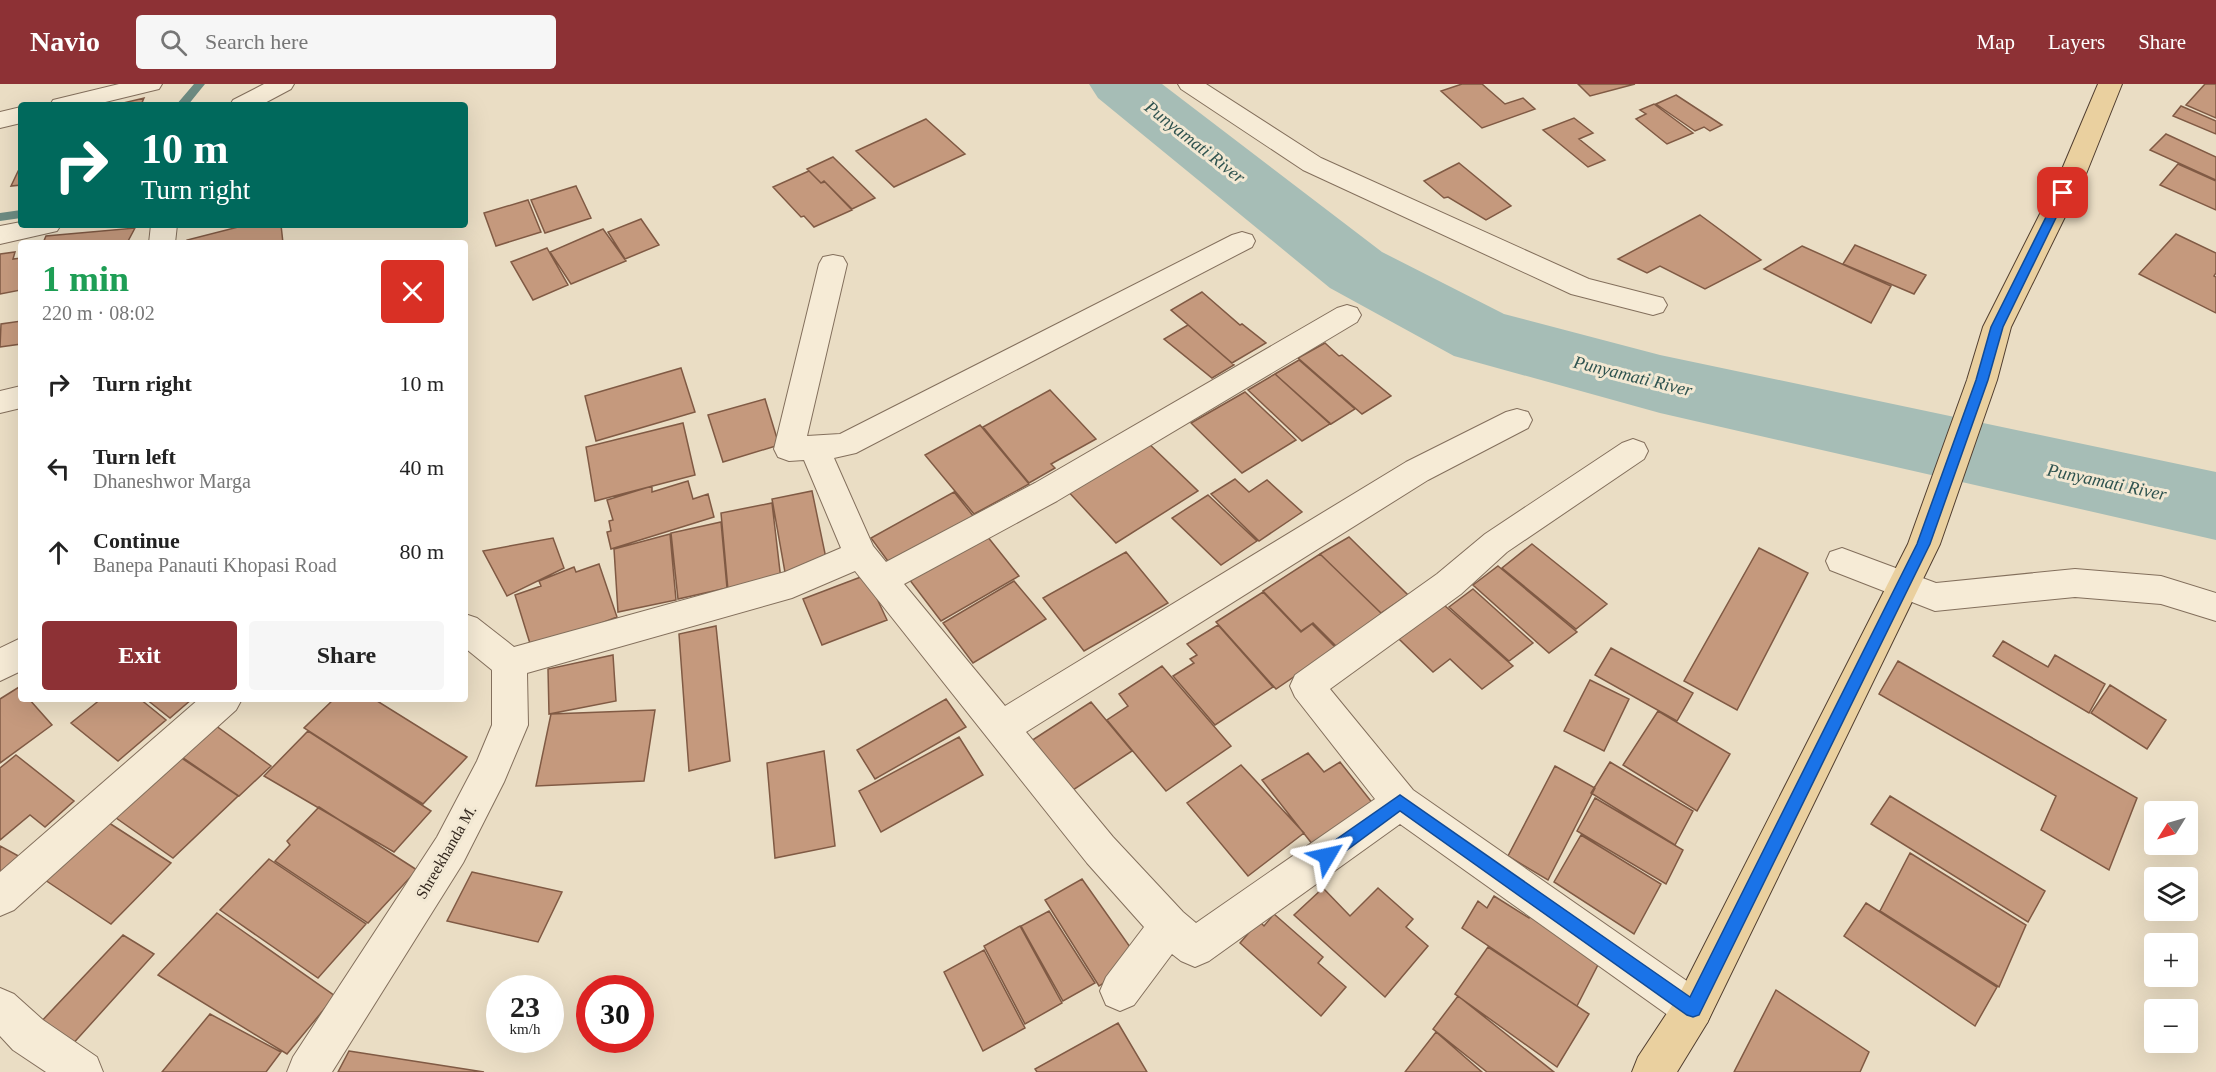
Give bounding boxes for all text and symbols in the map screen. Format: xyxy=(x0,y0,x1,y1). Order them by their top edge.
search box xyxy=(136,15,556,69)
text: Navio xyxy=(30,26,100,57)
icon: search xyxy=(157,26,190,59)
text: Search here xyxy=(205,29,308,54)
text: Map xyxy=(1977,30,2015,54)
text: Layers xyxy=(2048,30,2105,54)
text: Share xyxy=(2138,30,2186,54)
water label: Punyamati River xyxy=(1140,96,1250,188)
icon: right xyxy=(42,126,120,204)
text: 10 m xyxy=(141,126,229,172)
pin xyxy=(2037,167,2088,218)
text: Turn right xyxy=(141,175,250,205)
icon: arrive xyxy=(2046,176,2079,209)
text: 1 min xyxy=(42,259,129,299)
button: close xyxy=(381,260,444,323)
text: 220 m · 08:02 xyxy=(42,302,155,324)
water label: Punyamati River xyxy=(1571,351,1695,401)
icon: right xyxy=(42,368,75,401)
text: Turn right xyxy=(93,371,192,396)
text: 10 m xyxy=(399,371,444,396)
text: Turn left xyxy=(93,444,176,469)
icon: left xyxy=(42,452,75,485)
text: 40 m xyxy=(399,455,444,480)
water label: Punyamati River xyxy=(2045,459,2169,505)
text: Dhaneshwor Marga xyxy=(93,470,251,492)
text: Continue xyxy=(93,528,180,553)
icon: ahead xyxy=(42,536,75,569)
text: 80 m xyxy=(399,539,444,564)
text: Banepa Panauti Khopasi Road xyxy=(93,554,337,576)
button: Exit xyxy=(42,621,237,690)
button: Share xyxy=(249,621,444,690)
north arrow xyxy=(2144,801,2198,855)
map controls xyxy=(2144,801,2198,1053)
street label: Shreekhanda M. xyxy=(412,802,480,902)
position arrow xyxy=(1295,824,1359,888)
button: layers xyxy=(2144,867,2198,921)
button: + xyxy=(2144,933,2198,987)
speed limit sign: 30 xyxy=(576,975,654,1053)
text: 23 xyxy=(510,990,540,1023)
button: − xyxy=(2144,999,2198,1053)
text: km/h xyxy=(510,1021,540,1037)

